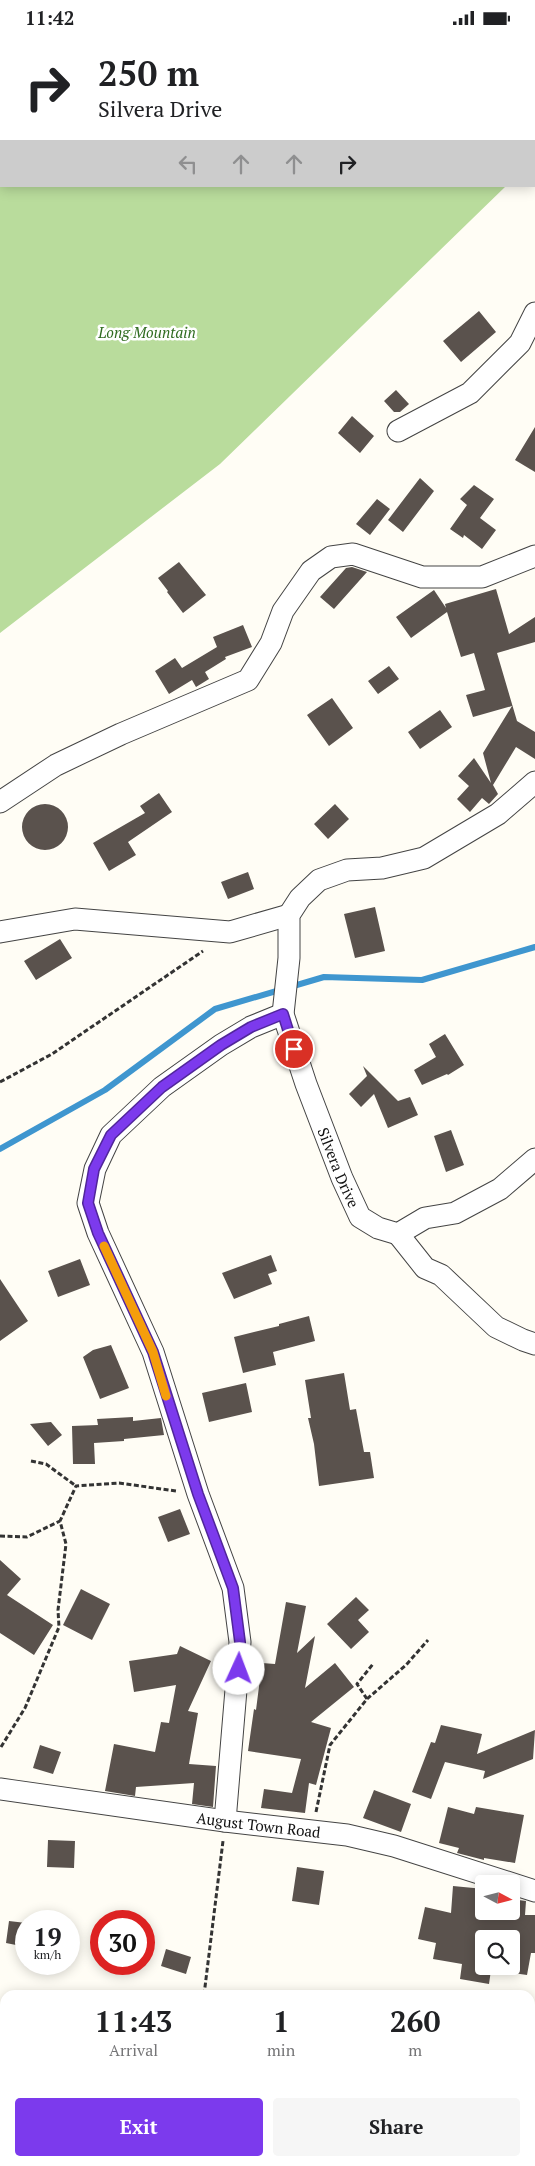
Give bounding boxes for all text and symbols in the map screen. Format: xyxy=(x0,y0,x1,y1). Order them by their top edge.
text: 11:42 xyxy=(25,5,74,30)
text: 250 m xyxy=(98,50,199,96)
icon: right xyxy=(15,55,80,120)
text: Silvera Drive xyxy=(98,94,222,123)
icon: left xyxy=(174,150,202,178)
icon: ahead xyxy=(227,150,255,178)
icon: ahead xyxy=(280,150,308,178)
icon: right xyxy=(333,150,361,178)
park label: Long Mountain xyxy=(97,322,196,342)
pin xyxy=(273,1028,315,1070)
icon: arrive xyxy=(280,1035,308,1063)
street label: Silvera Drive xyxy=(314,1125,364,1211)
position arrow xyxy=(212,1642,264,1694)
street label: August Town Road xyxy=(195,1807,322,1842)
north arrow xyxy=(475,1875,520,1920)
map controls xyxy=(475,1875,520,1975)
speed limit sign: 30 xyxy=(90,1910,155,1975)
text: 19 xyxy=(33,1920,62,1953)
button: search xyxy=(475,1930,520,1975)
text: km/h xyxy=(34,1947,61,1962)
text: 11:43 xyxy=(94,2001,173,2041)
text: 1 xyxy=(273,2001,290,2041)
text: 260 xyxy=(390,2001,441,2041)
text: Arrival xyxy=(109,2039,158,2061)
text: min xyxy=(267,2039,295,2061)
text: m xyxy=(408,2039,422,2061)
button: Exit xyxy=(15,2098,263,2156)
button: Share xyxy=(273,2098,520,2156)

